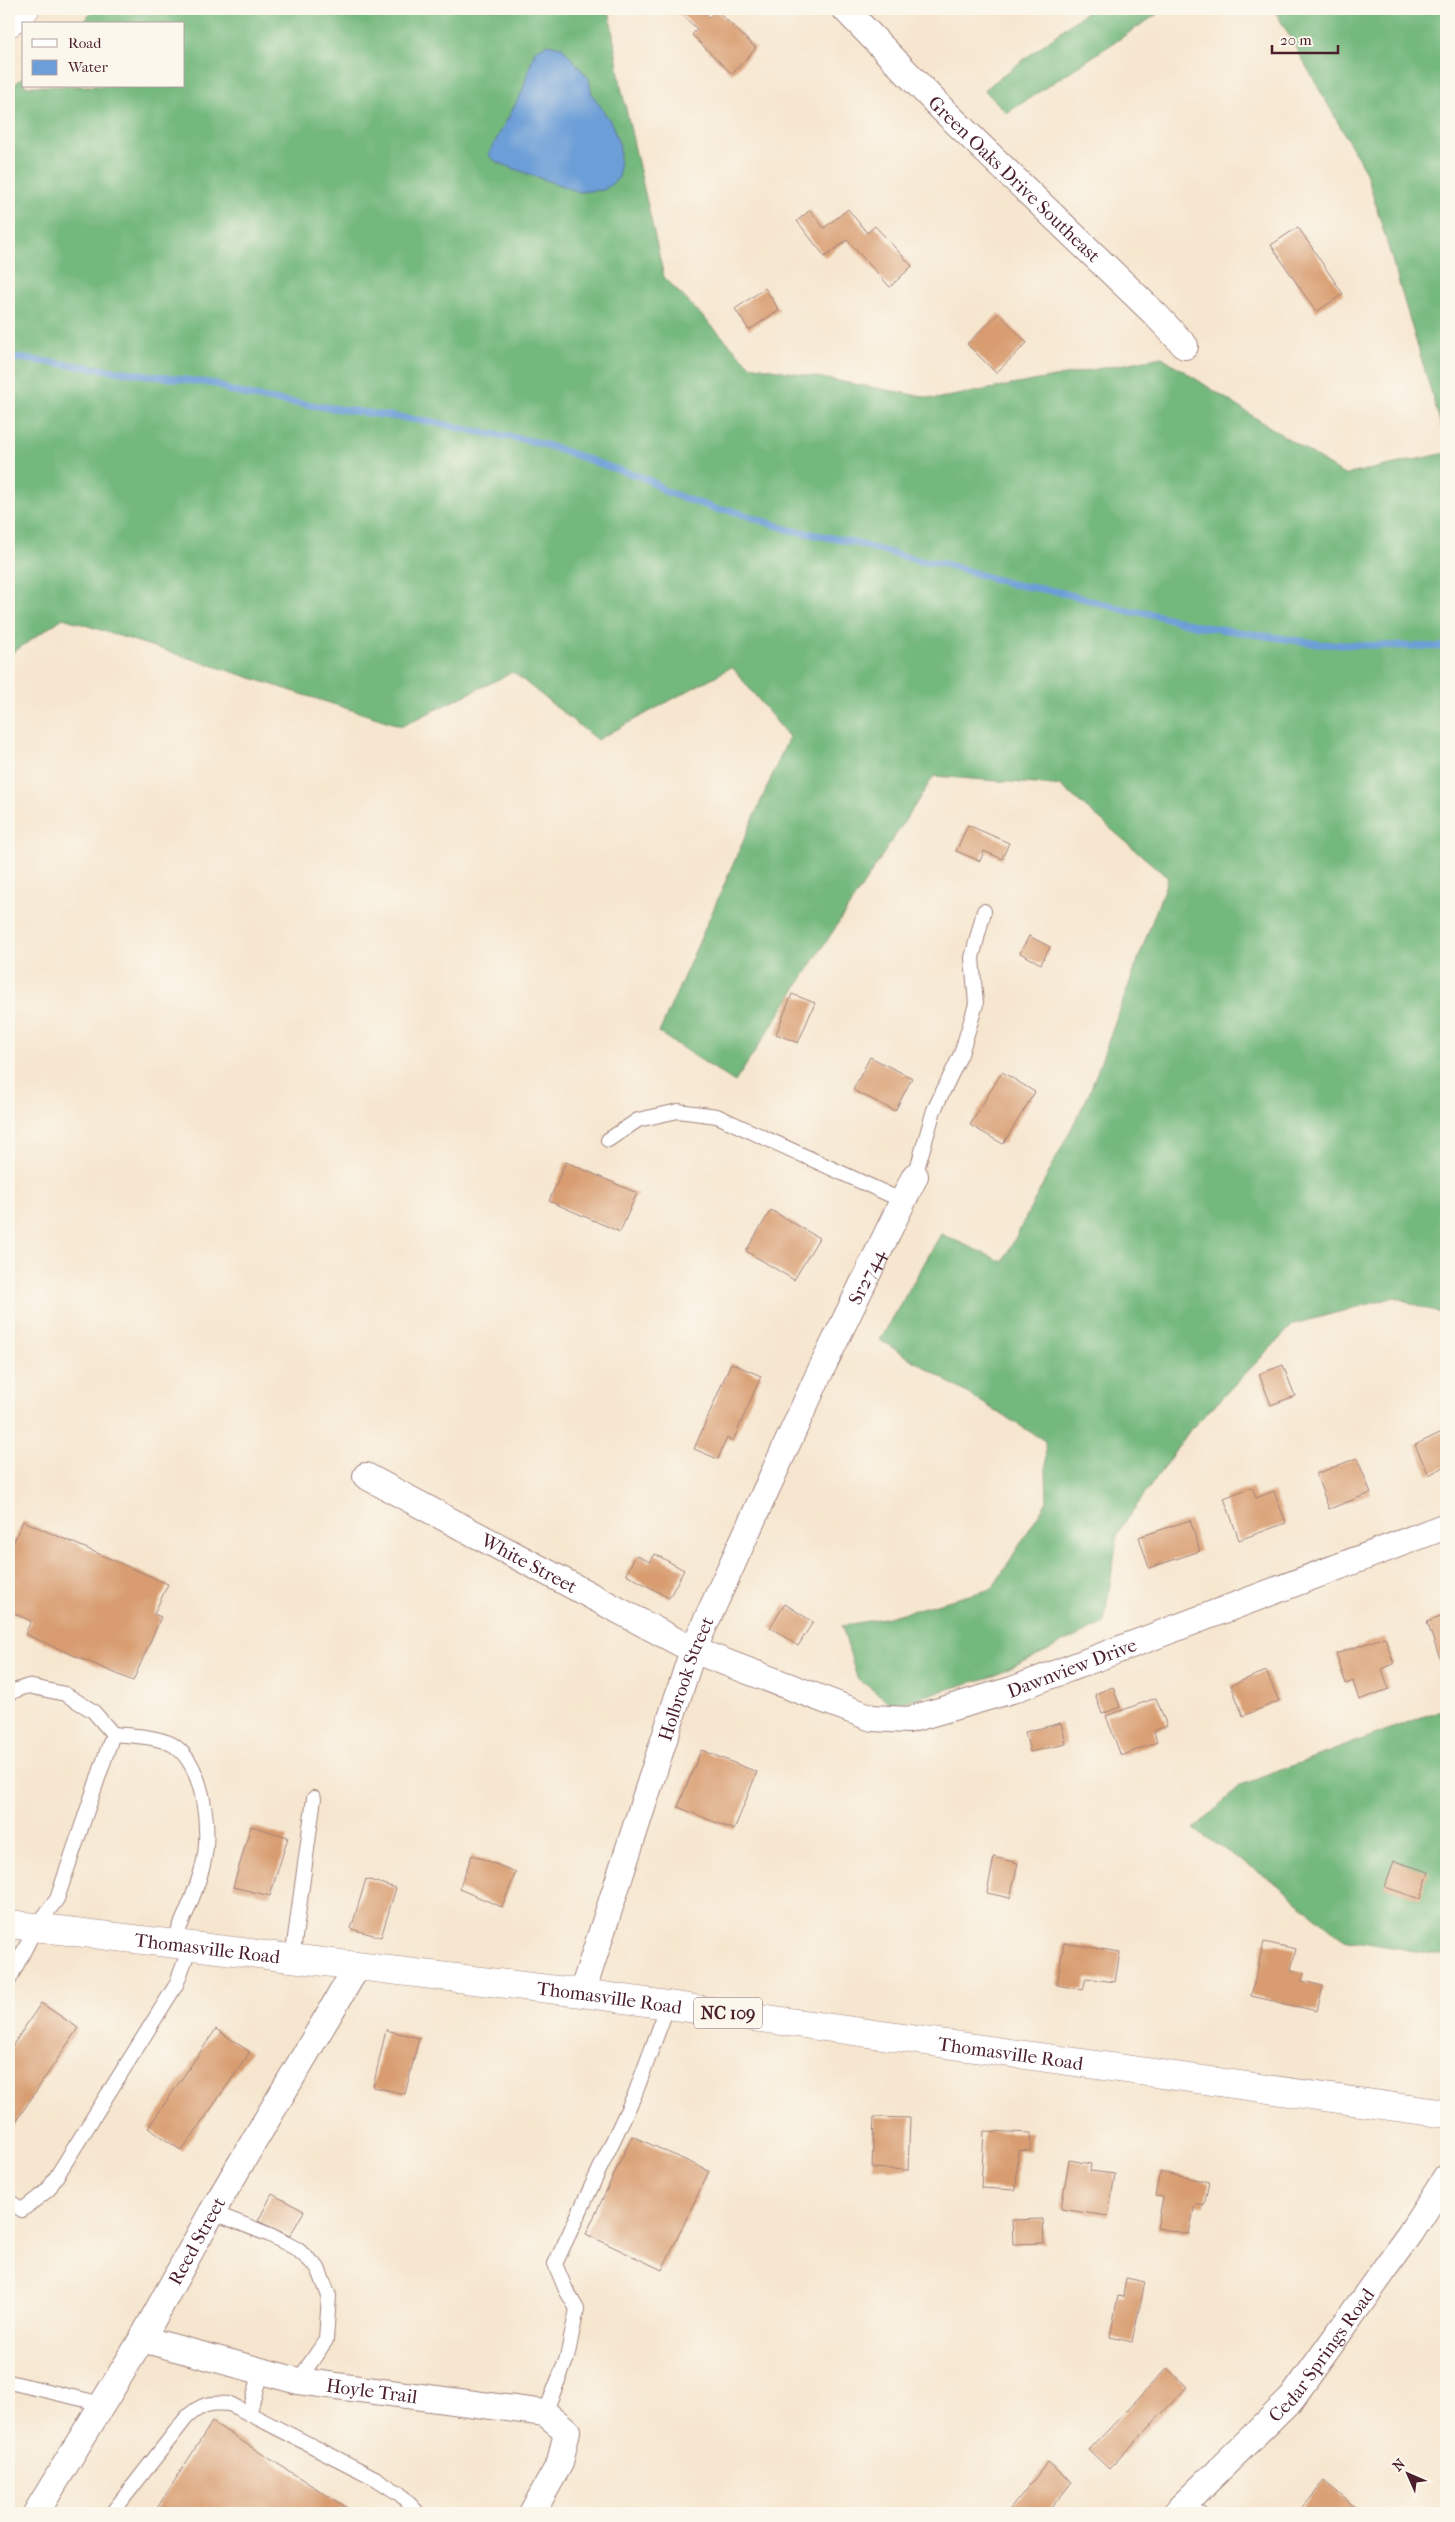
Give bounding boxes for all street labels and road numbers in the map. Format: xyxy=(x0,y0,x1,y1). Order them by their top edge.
street label: Green Oaks Drive Southeast xyxy=(923,92,1104,267)
street label: Sr2744 xyxy=(844,1245,890,1308)
street label: White Street xyxy=(476,1529,581,1598)
street label: Holbrook Street xyxy=(654,1613,719,1744)
street label: Dawnview Drive xyxy=(1004,1634,1140,1703)
street label: Thomasville Road xyxy=(133,1929,282,1969)
street label: Thomasville Road xyxy=(536,1978,684,2019)
road number: NC 109 xyxy=(694,1998,762,2029)
street label: Thomasville Road xyxy=(937,2033,1085,2075)
street label: Reed Street xyxy=(164,2193,230,2289)
street label: Cedar Springs Road xyxy=(1264,2284,1380,2427)
street label: Hoyle Trail xyxy=(325,2375,419,2408)

